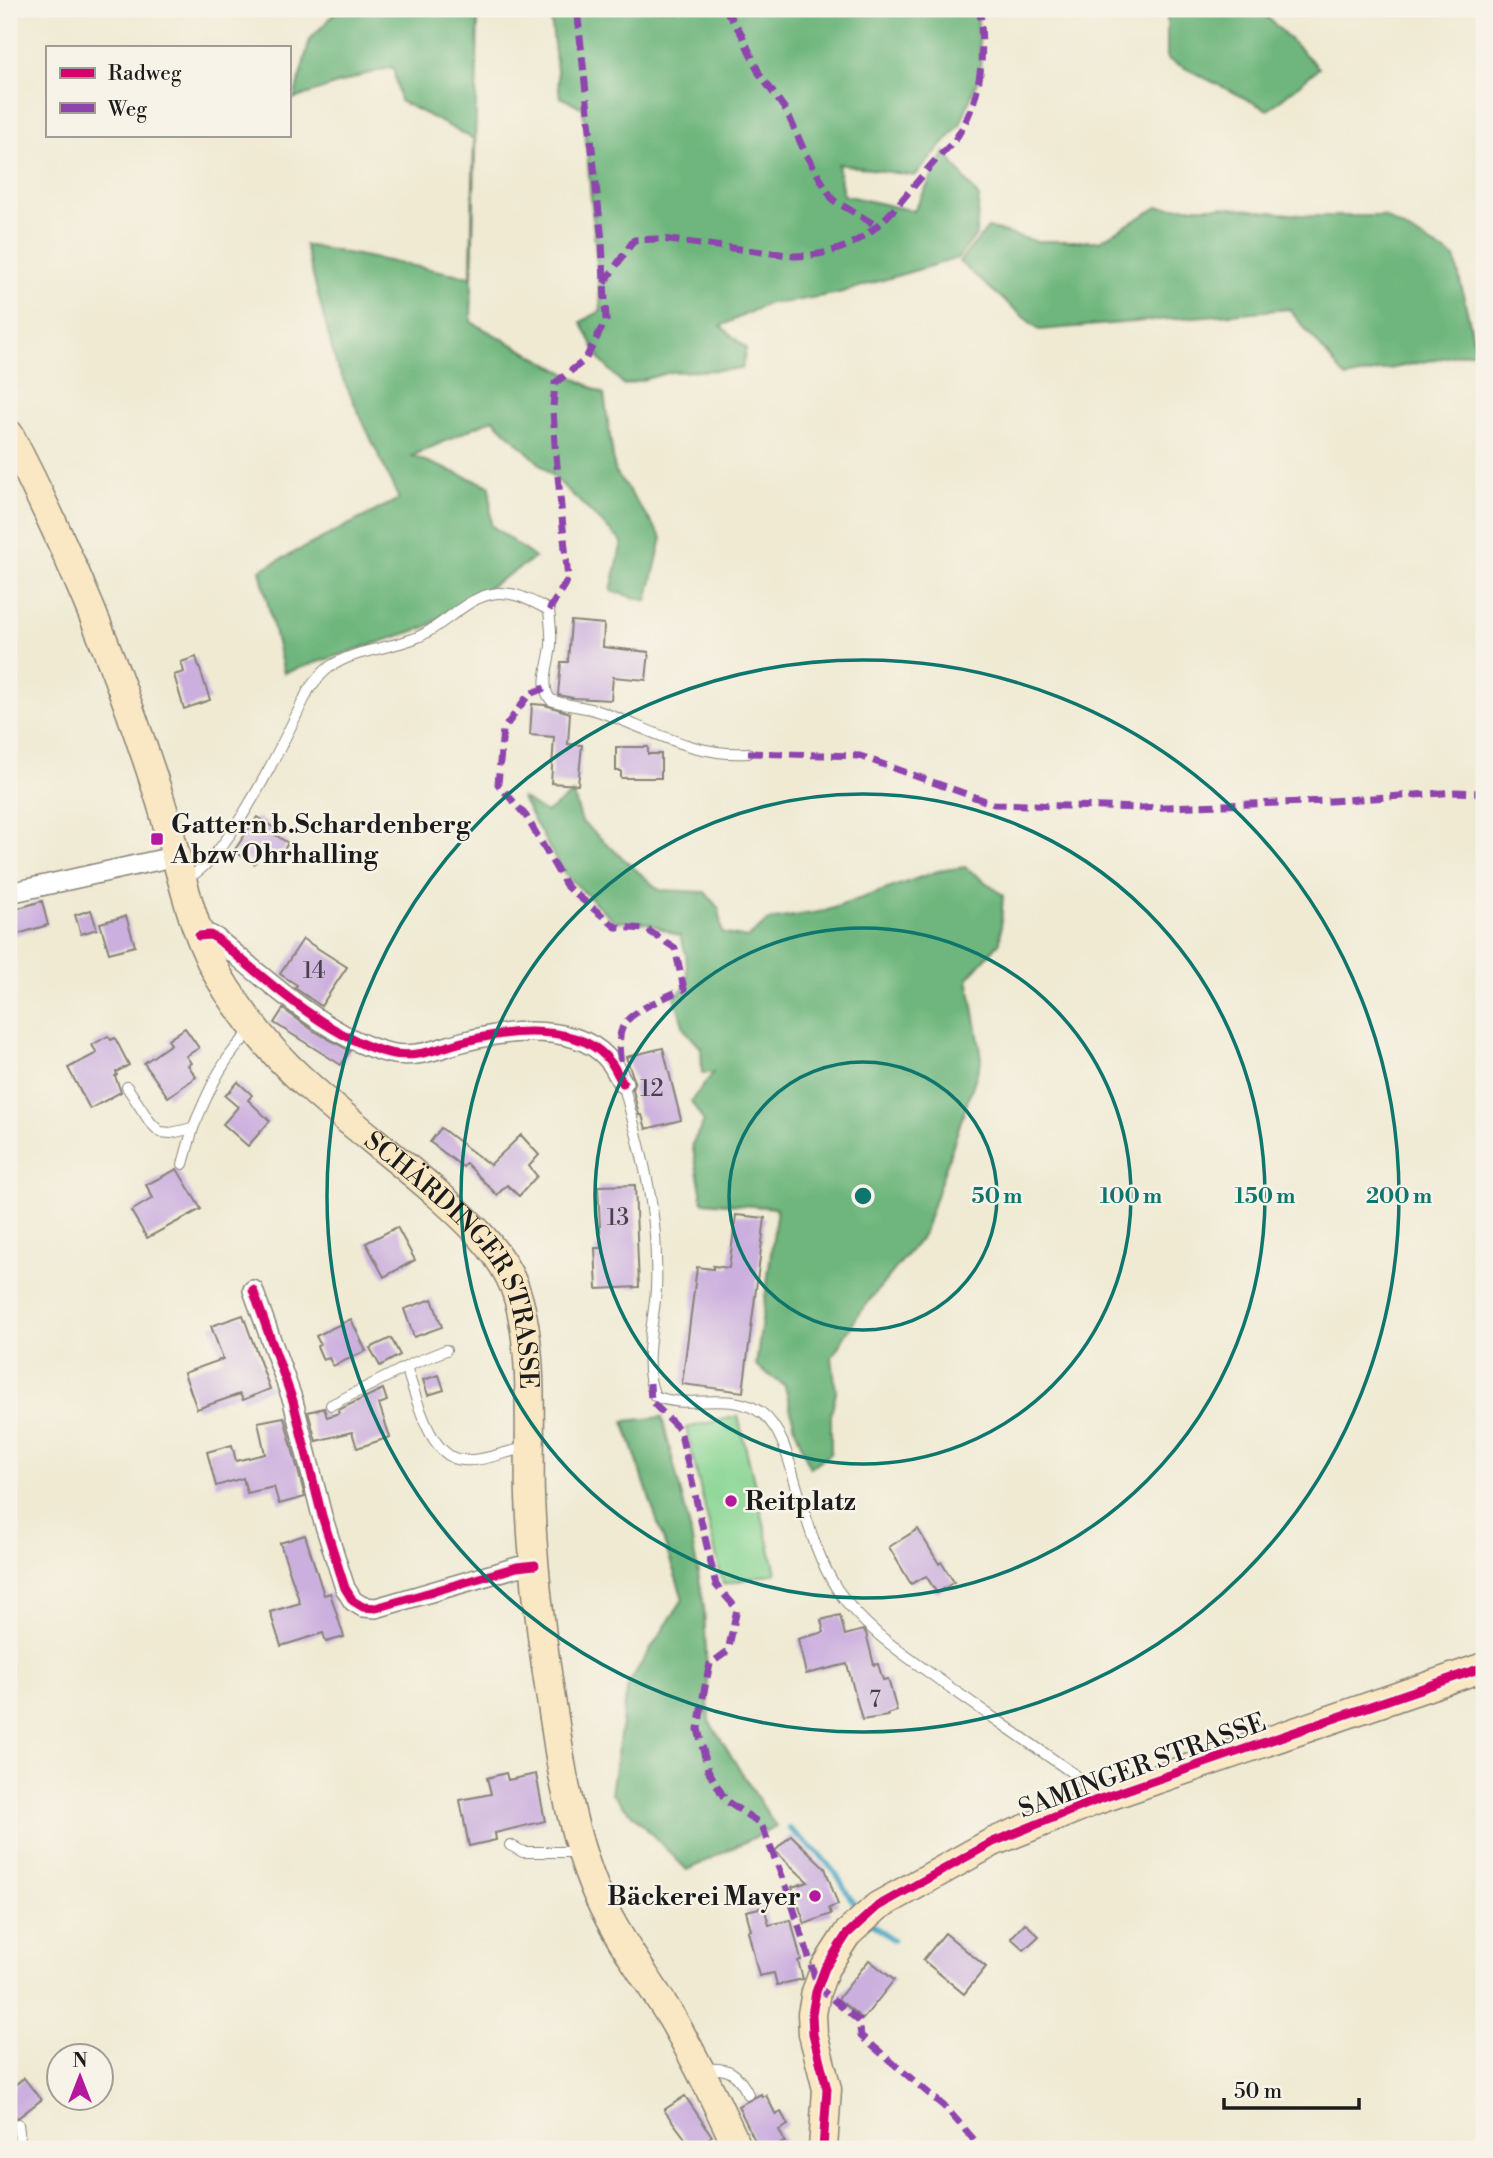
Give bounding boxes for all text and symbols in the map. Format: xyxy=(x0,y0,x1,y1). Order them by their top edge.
legend xyxy=(46,46,290,136)
text: Radweg xyxy=(108,61,182,87)
text: Weg xyxy=(107,97,147,123)
place label: Gattern b.Schardenberg Abzw Ohrhalling xyxy=(170,809,472,871)
marker: Gattern b.Schardenberg Abzw Ohrhalling xyxy=(149,831,165,847)
house number: 14 xyxy=(303,957,325,985)
house number: 12 xyxy=(640,1075,664,1103)
street label: SCHÄRDINGER STRASSE xyxy=(357,1125,545,1390)
centre of rings xyxy=(851,1184,875,1208)
text: 50 m xyxy=(972,1184,1022,1210)
text: 100 m xyxy=(1100,1184,1162,1210)
text: 150 m xyxy=(1235,1184,1295,1210)
text: 200 m xyxy=(1366,1184,1432,1210)
house number: 13 xyxy=(607,1204,629,1232)
place label: Reitplatz xyxy=(745,1486,856,1518)
marker: Reitplatz xyxy=(723,1493,739,1509)
house number: 7 xyxy=(869,1686,881,1714)
street label: SAMINGER STRASSE xyxy=(1014,1706,1270,1826)
place label: Bäckerei Mayer xyxy=(607,1881,801,1913)
marker: Bäckerei Mayer xyxy=(807,1888,823,1904)
north arrow xyxy=(46,2042,116,2112)
text: N xyxy=(72,2049,88,2073)
scale bar xyxy=(1224,2067,1358,2111)
text: 50 m xyxy=(1234,2079,1282,2105)

